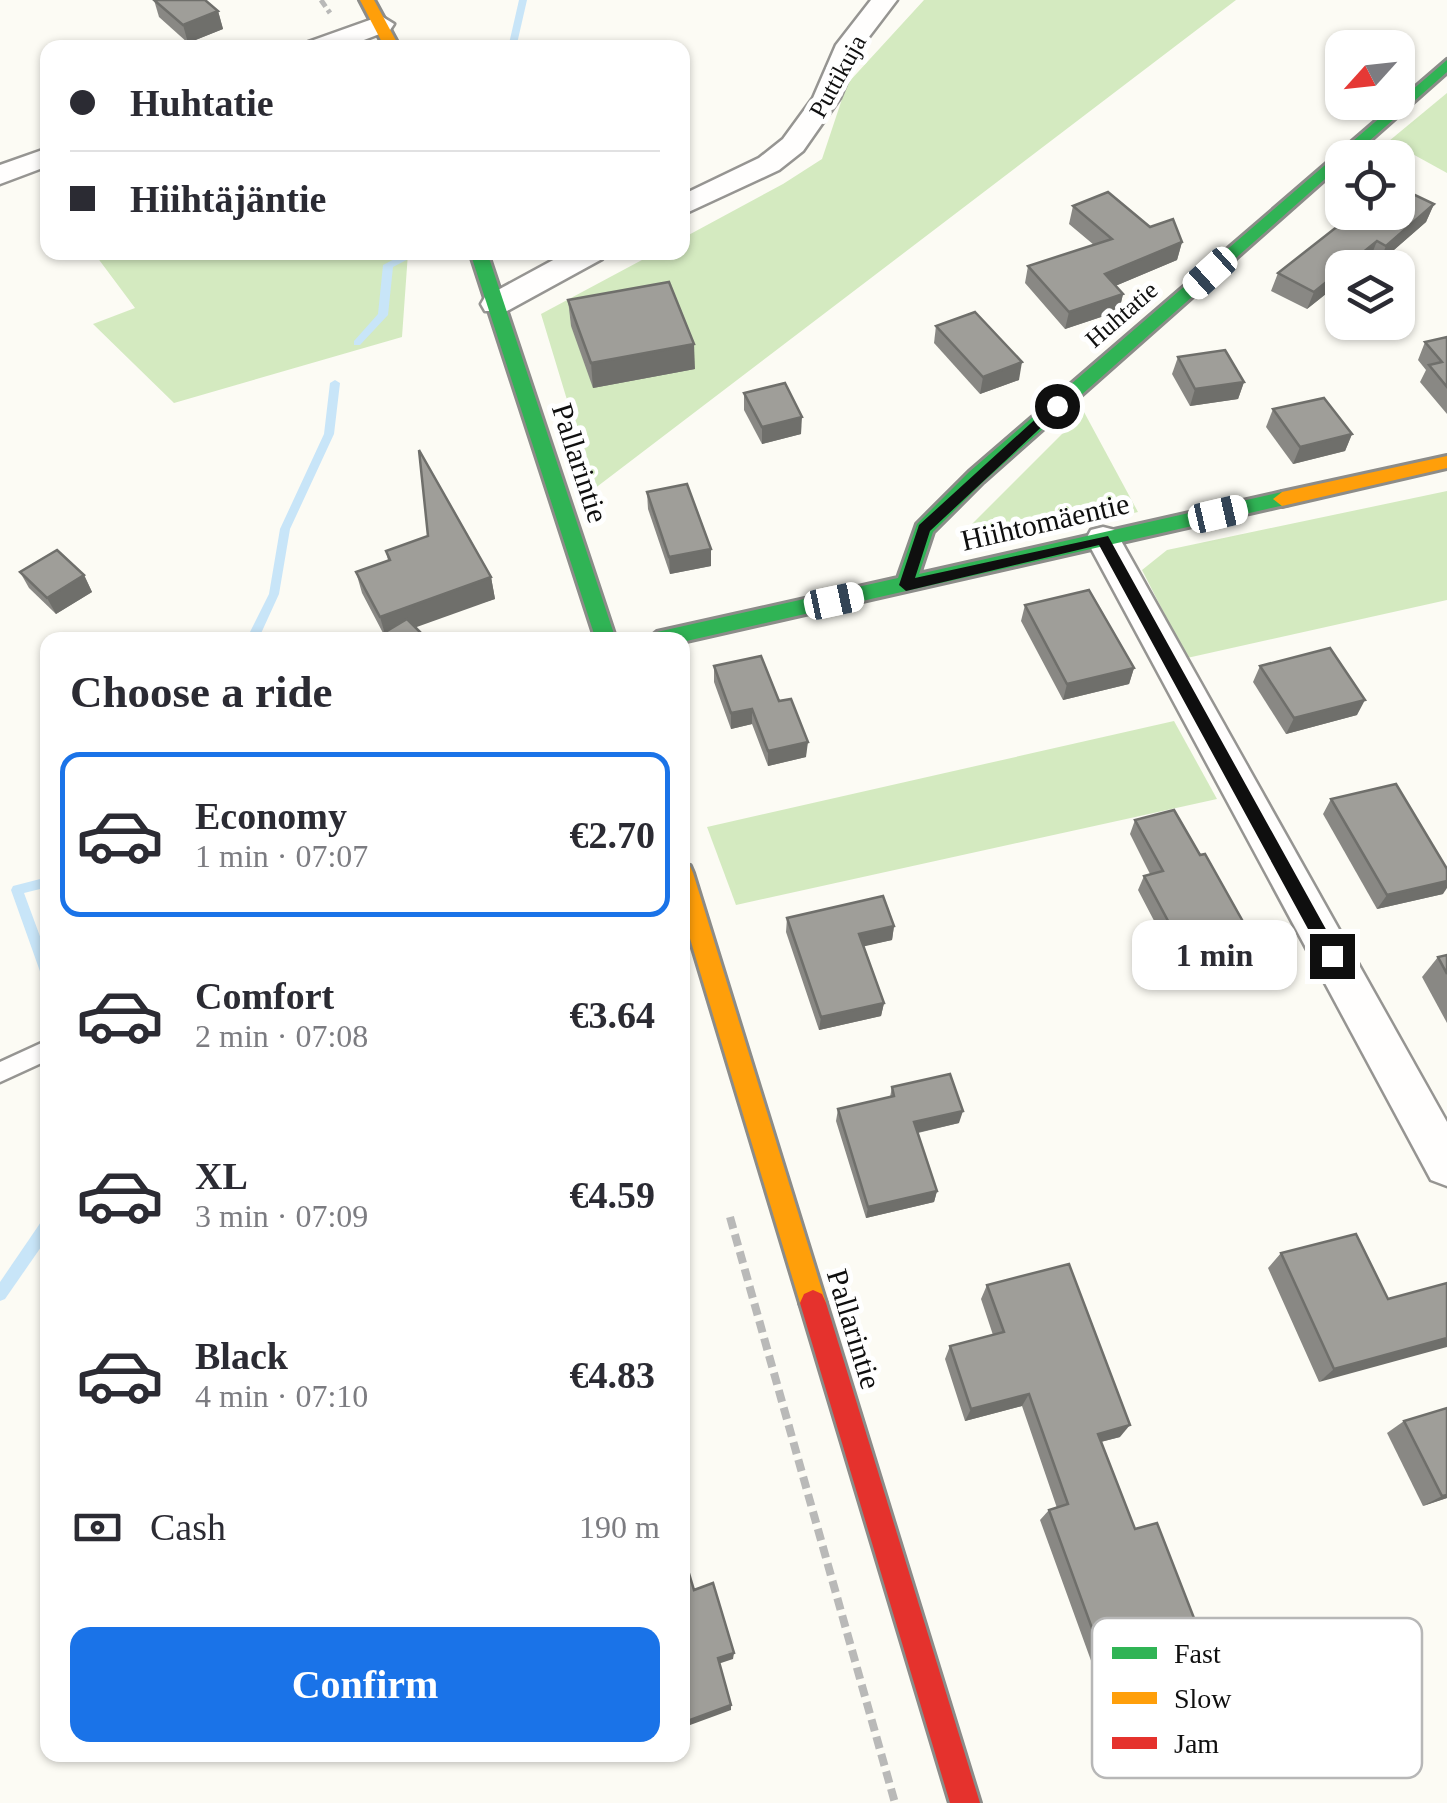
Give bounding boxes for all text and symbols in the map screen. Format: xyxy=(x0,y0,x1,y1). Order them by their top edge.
street label: Puttikuja xyxy=(804,30,871,122)
north arrow xyxy=(1325,30,1415,120)
map controls xyxy=(1325,30,1415,340)
text: Huhtatie xyxy=(130,82,274,124)
button: locate xyxy=(1325,140,1415,230)
text: Hiihtäjäntie xyxy=(130,178,326,220)
car xyxy=(1178,242,1242,304)
button: layers xyxy=(1325,250,1415,340)
street label: Huhtatie xyxy=(1080,276,1163,353)
route start xyxy=(1035,384,1080,429)
street label: Pallarintie xyxy=(546,399,615,527)
street label: Hiihtomäentie xyxy=(958,486,1132,557)
car xyxy=(1185,493,1251,535)
car xyxy=(802,580,866,622)
text: Choose a ride xyxy=(70,667,333,717)
icon: car xyxy=(75,790,165,880)
text: Economy xyxy=(195,795,347,837)
text: €2.70 xyxy=(570,814,655,856)
text: 1 min · 07:07 xyxy=(195,838,368,874)
callout: 1 min xyxy=(1132,921,1297,991)
route end xyxy=(1310,934,1355,979)
text: 1 min xyxy=(1176,937,1253,973)
icon: car xyxy=(75,970,165,1060)
text: Comfort xyxy=(195,975,334,1017)
text: €3.64 xyxy=(570,994,655,1036)
text: 2 min · 07:08 xyxy=(195,1018,368,1054)
icon: car xyxy=(75,1150,165,1240)
text: XL xyxy=(195,1155,248,1197)
text: €4.59 xyxy=(570,1174,655,1216)
text: 3 min · 07:09 xyxy=(195,1198,368,1234)
street label: Pallarintie xyxy=(821,1265,888,1393)
icon: car xyxy=(75,1330,165,1420)
text: Black xyxy=(195,1335,288,1377)
text: €4.83 xyxy=(570,1354,655,1396)
text: 4 min · 07:10 xyxy=(195,1378,368,1414)
icon: cash xyxy=(70,1500,125,1555)
text: Cash xyxy=(150,1506,226,1548)
text: 190 m xyxy=(579,1509,660,1545)
legend xyxy=(1092,1618,1422,1778)
button: Confirm xyxy=(70,1627,660,1742)
text: Fast xyxy=(1174,1638,1221,1669)
text: Slow xyxy=(1174,1683,1232,1714)
text: Jam xyxy=(1174,1728,1219,1759)

